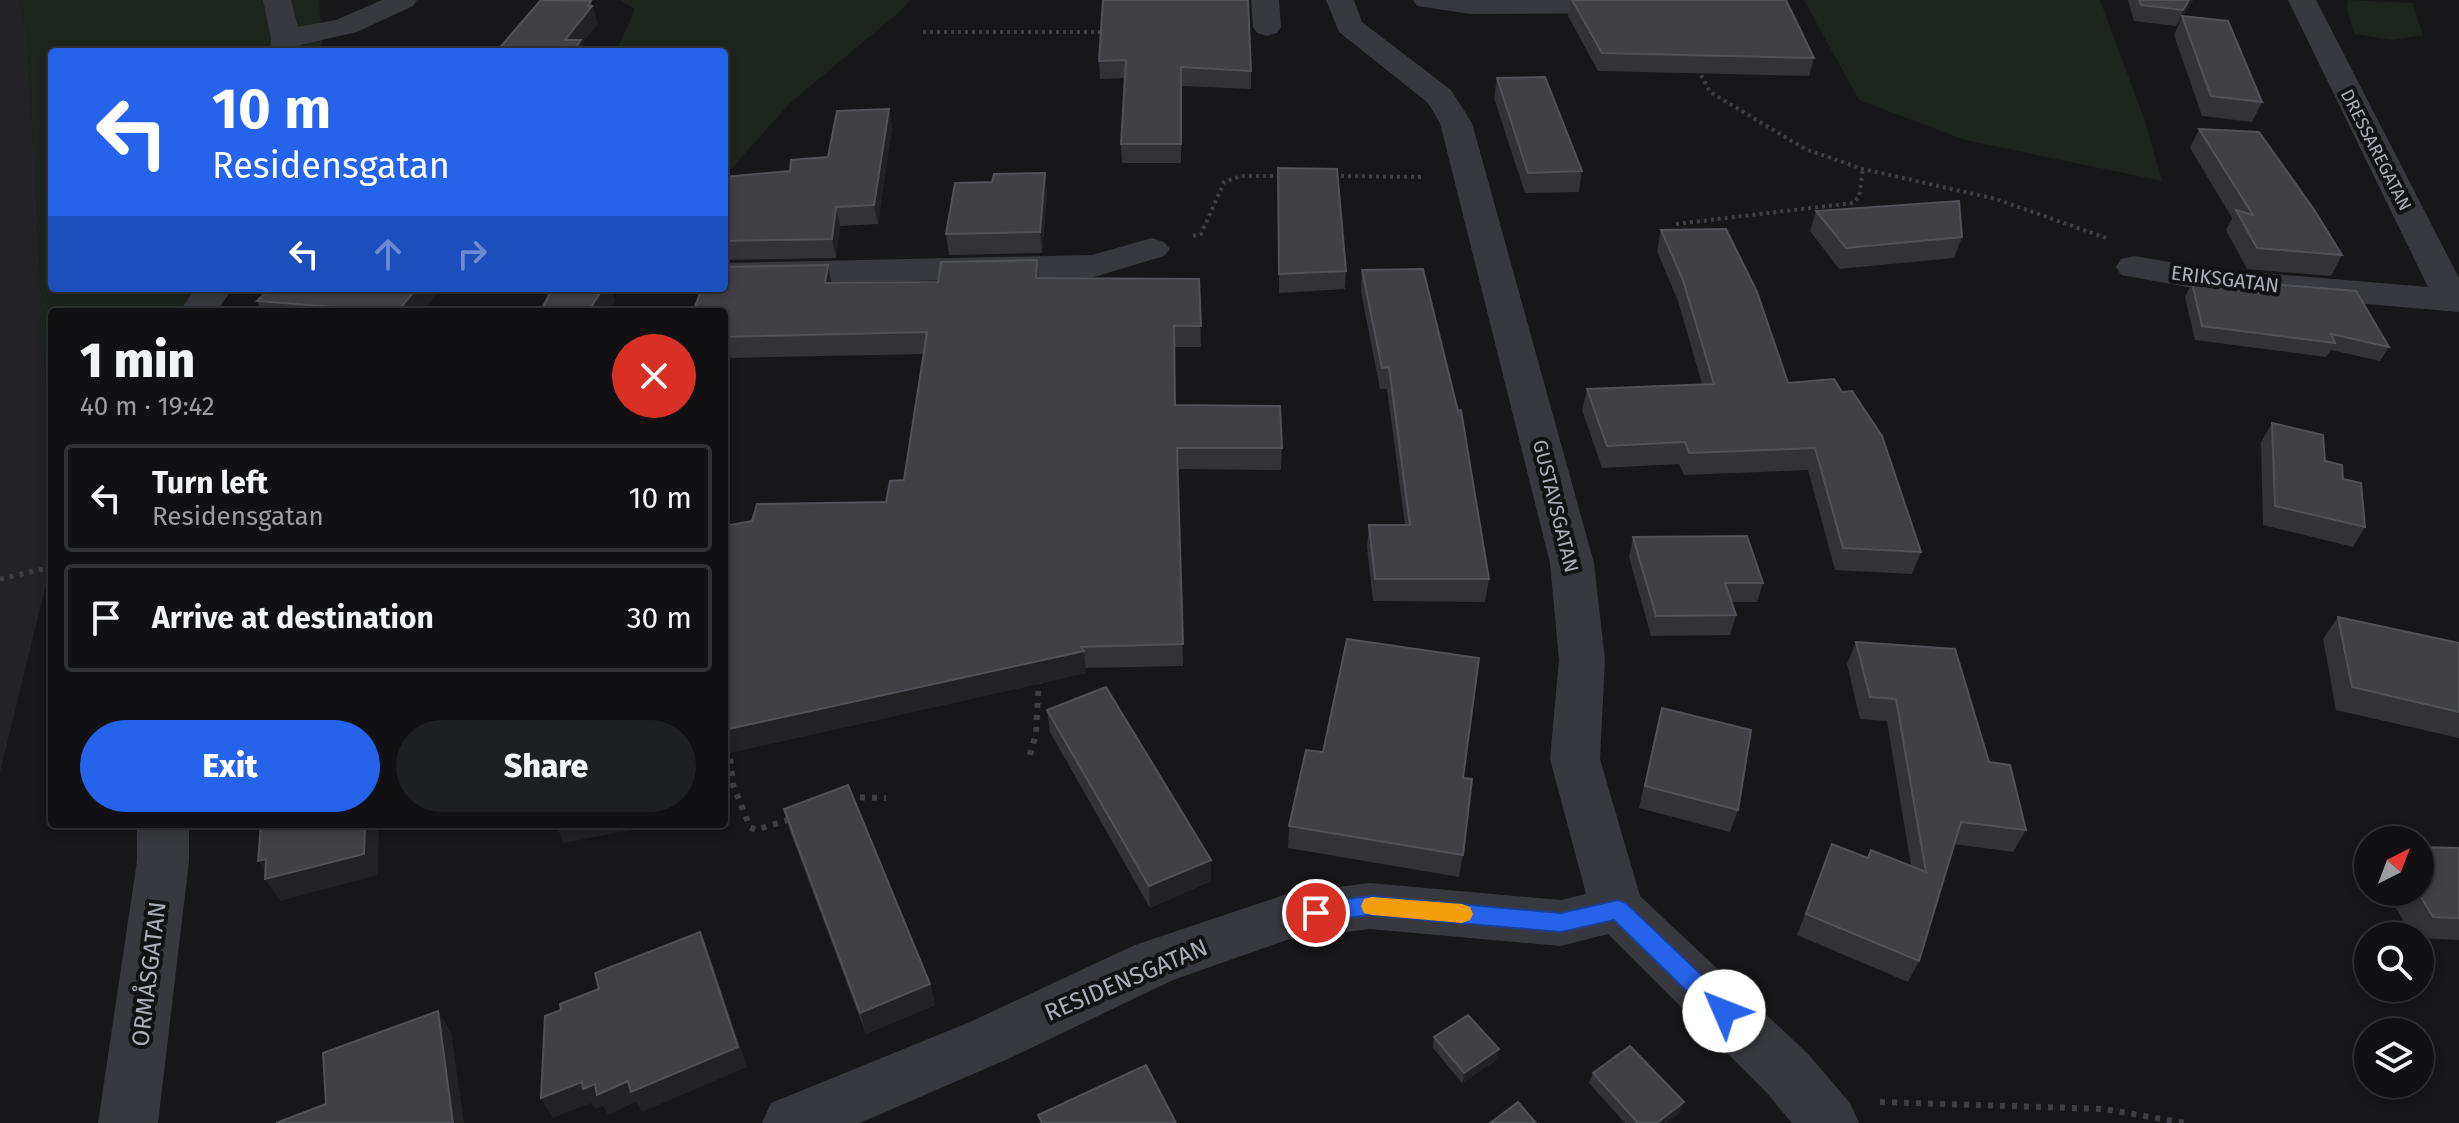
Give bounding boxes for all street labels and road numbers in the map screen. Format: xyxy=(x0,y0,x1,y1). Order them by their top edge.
street label: DRESSAREGATAN xyxy=(2336,85,2416,215)
street label: ERIKSGATAN xyxy=(2170,260,2280,298)
street label: GUSTAVSGATAN xyxy=(1528,437,1584,575)
street label: ORMÅSGATAN xyxy=(125,900,172,1048)
street label: RESIDENSGATAN xyxy=(1040,933,1212,1027)

